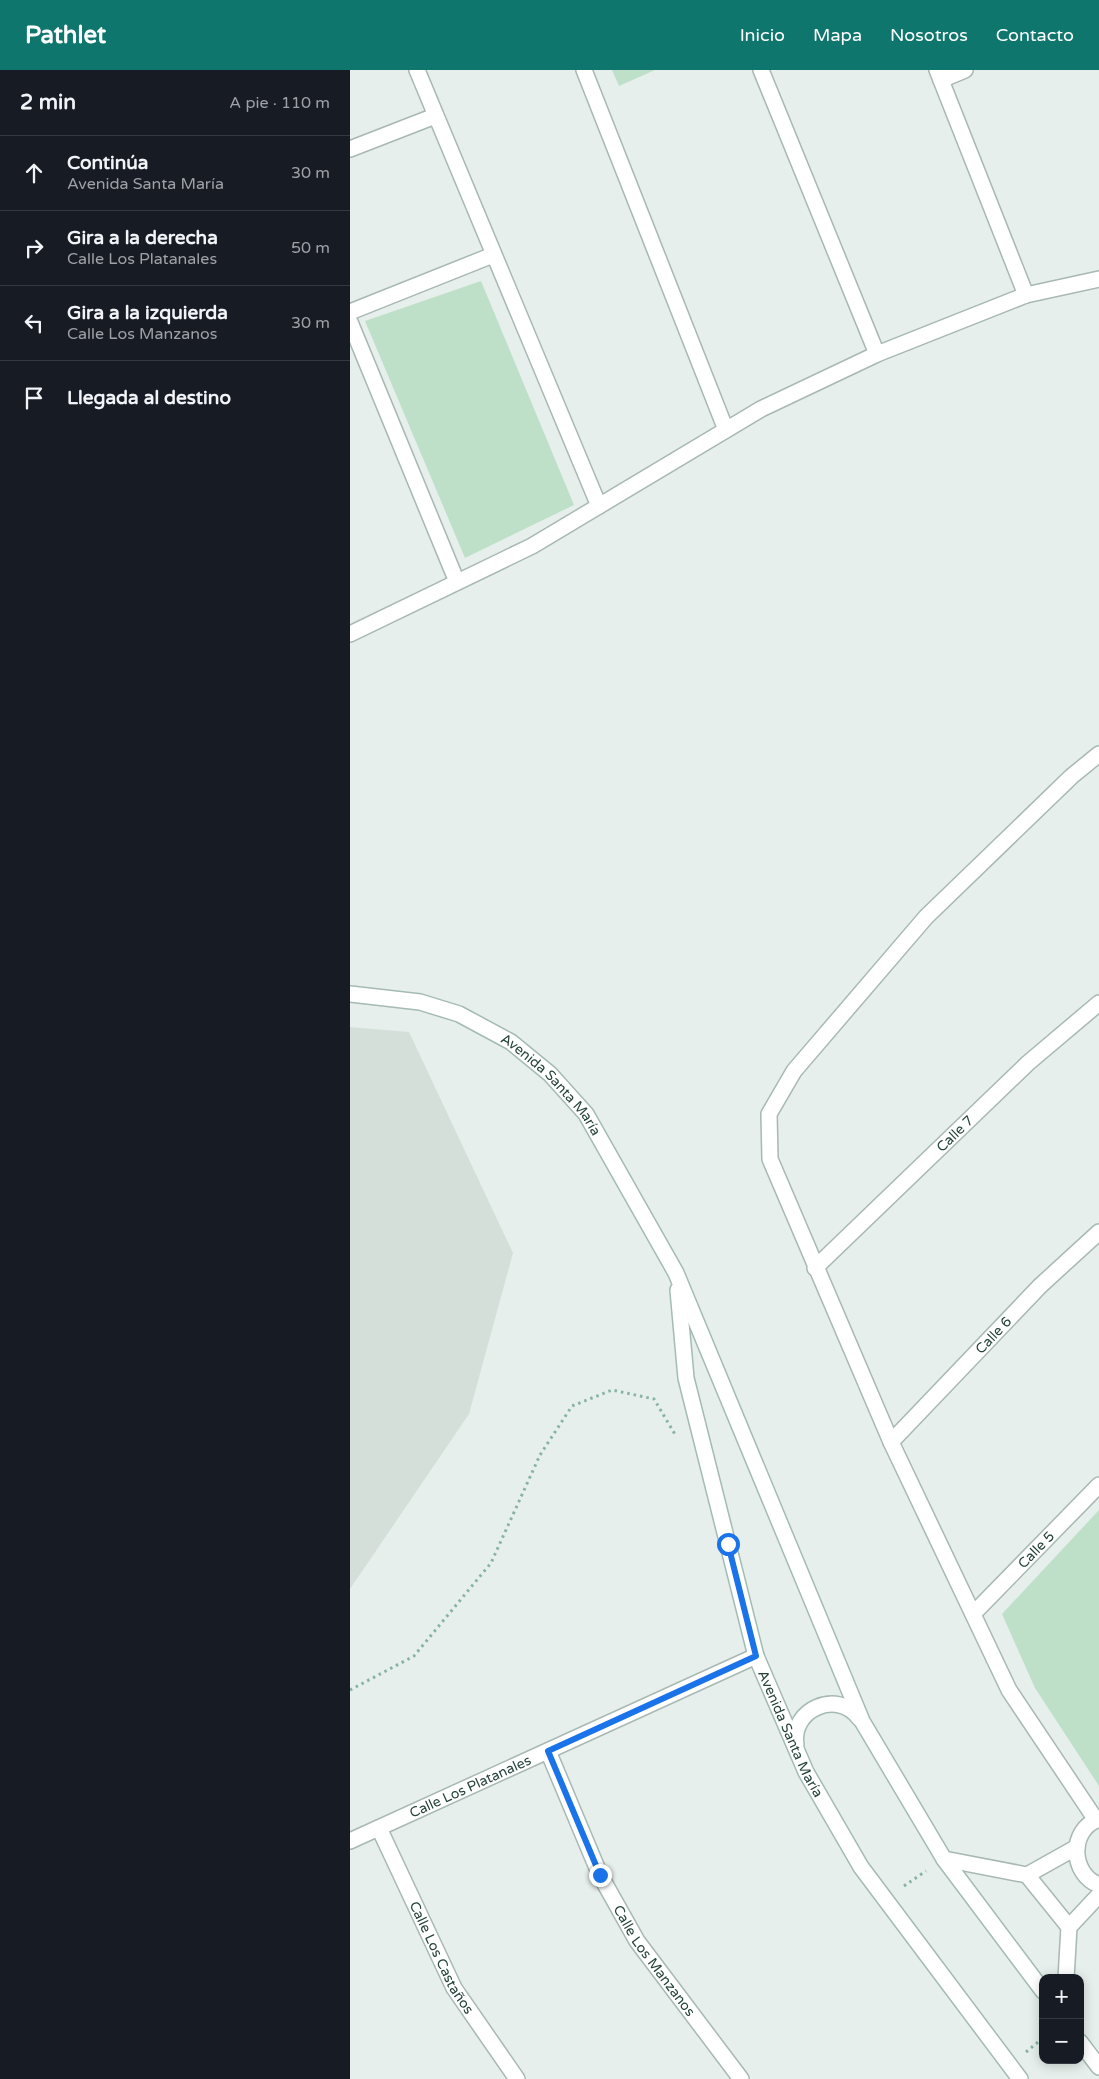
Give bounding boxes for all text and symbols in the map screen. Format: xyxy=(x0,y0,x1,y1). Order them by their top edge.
text: Pathlet xyxy=(25,21,106,50)
text: Inicio xyxy=(740,24,785,46)
text: Mapa xyxy=(813,24,862,46)
text: Nosotros xyxy=(890,24,968,46)
text: Contacto xyxy=(996,24,1074,46)
text: 2 min xyxy=(20,90,76,115)
text: A pie · 110 m xyxy=(229,93,330,113)
text: Continúa xyxy=(67,152,149,174)
icon: ahead xyxy=(20,159,48,187)
text: 30 m xyxy=(291,163,330,183)
text: Avenida Santa María xyxy=(67,174,224,194)
text: Gira a la derecha xyxy=(67,227,218,249)
icon: right xyxy=(20,234,48,262)
text: 50 m xyxy=(291,238,330,258)
text: Calle Los Platanales xyxy=(67,249,217,269)
text: Gira a la izquierda xyxy=(67,302,228,324)
icon: left xyxy=(20,309,48,337)
text: 30 m xyxy=(291,313,330,333)
text: Calle Los Manzanos xyxy=(67,324,217,344)
icon: arrive xyxy=(20,384,48,412)
text: Llegada al destino xyxy=(67,387,231,409)
street label: Avenida Santa María xyxy=(498,1030,604,1139)
street label: Calle 7 xyxy=(933,1112,977,1156)
street label: Calle 6 xyxy=(972,1313,1015,1357)
street label: Calle 5 xyxy=(1014,1528,1058,1572)
route start xyxy=(717,1533,740,1556)
street label: Avenida Santa María xyxy=(754,1668,827,1800)
street label: Calle Los Platanales xyxy=(407,1752,534,1822)
route end xyxy=(589,1864,612,1887)
street label: Calle Los Castaños xyxy=(406,1899,478,2018)
street label: Calle Los Manzanos xyxy=(610,1902,699,2020)
map controls xyxy=(1039,1974,1084,2064)
button: + xyxy=(1039,1974,1084,2019)
button: − xyxy=(1039,2019,1084,2064)

